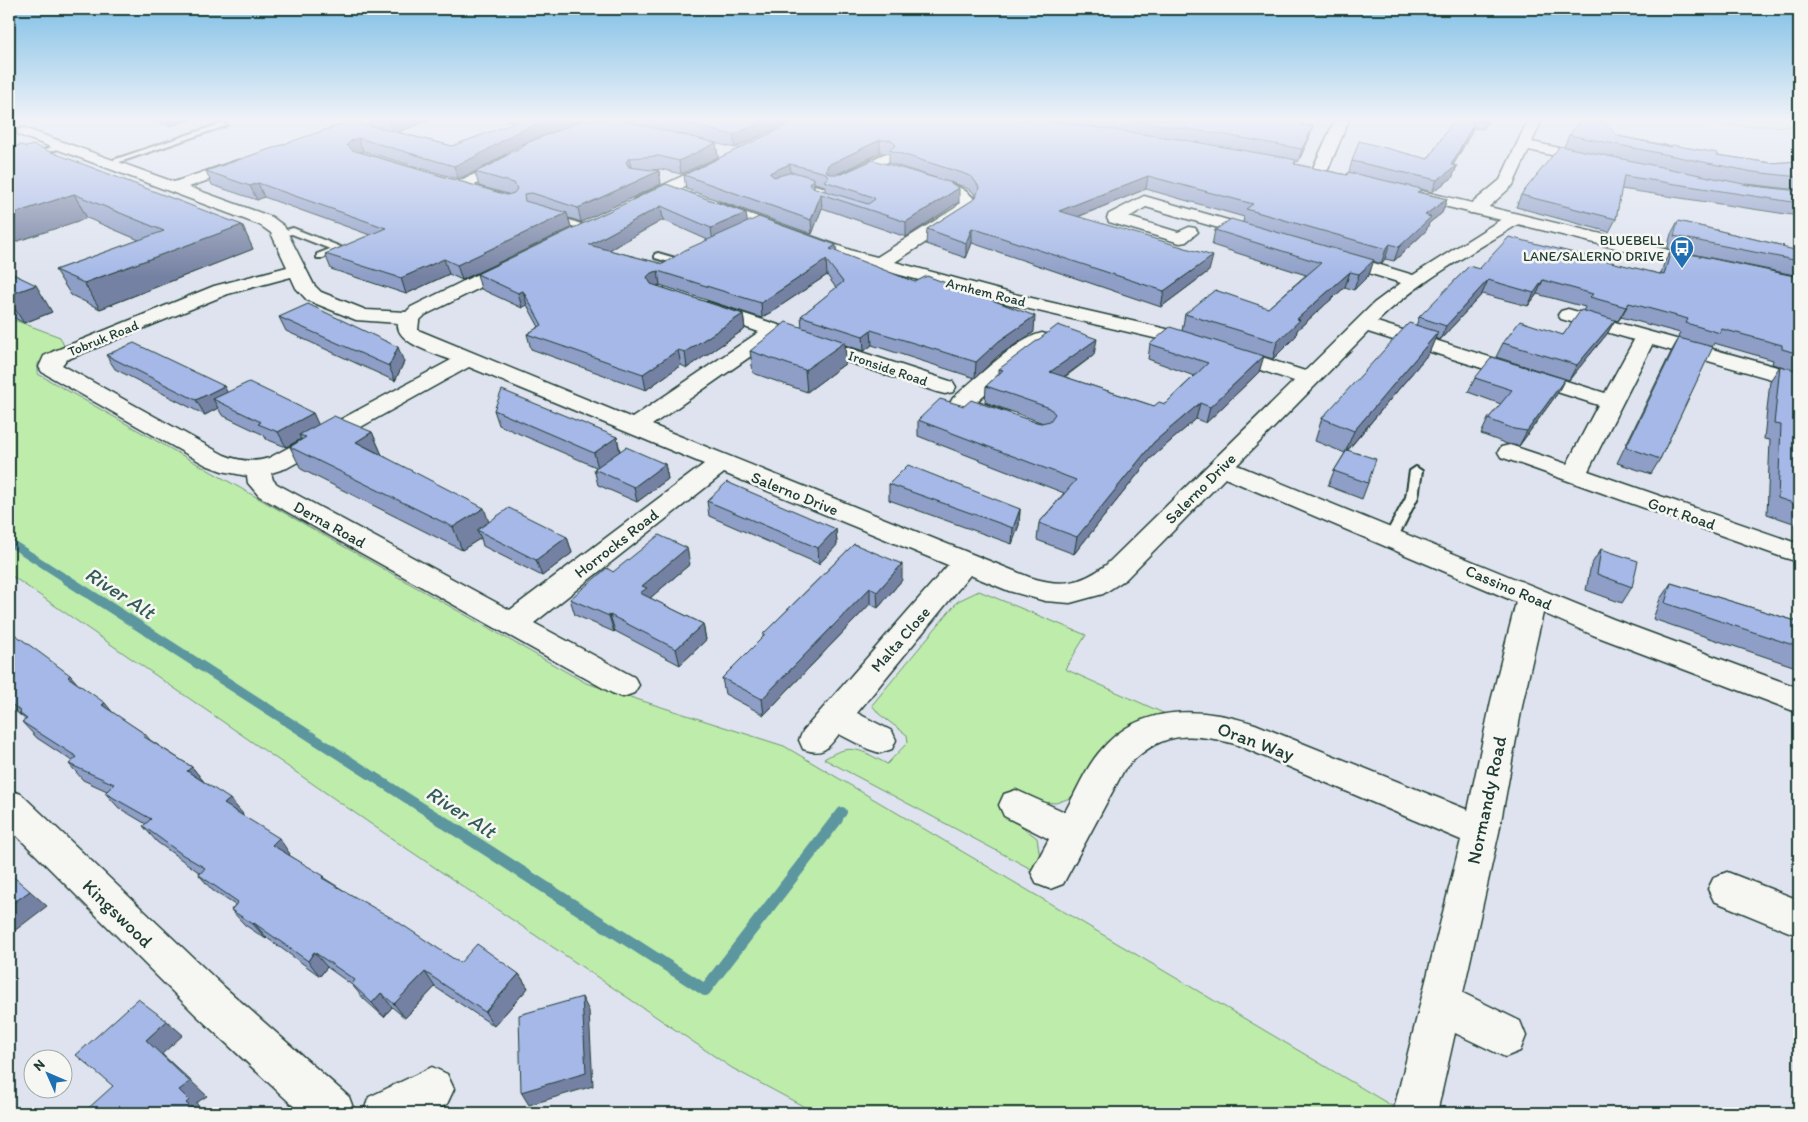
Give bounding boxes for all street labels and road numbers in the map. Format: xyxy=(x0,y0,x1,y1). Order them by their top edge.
street label: Arnhem Road xyxy=(944,274,1028,311)
street label: Tobruk Road xyxy=(65,316,141,360)
street label: Ironside Road xyxy=(846,347,930,390)
street label: Salerno Drive xyxy=(1161,449,1240,528)
street label: Salerno Drive xyxy=(748,467,841,520)
street label: Gort Road xyxy=(1646,493,1718,534)
street label: Derna Road xyxy=(290,497,369,552)
street label: Horrocks Road xyxy=(571,505,662,582)
street label: Cassino Road xyxy=(1463,561,1555,614)
street label: Malta Close xyxy=(867,603,934,676)
street label: Oran Way xyxy=(1214,717,1297,766)
street label: Normandy Road xyxy=(1462,733,1511,866)
street label: Kingswood xyxy=(78,874,157,952)

